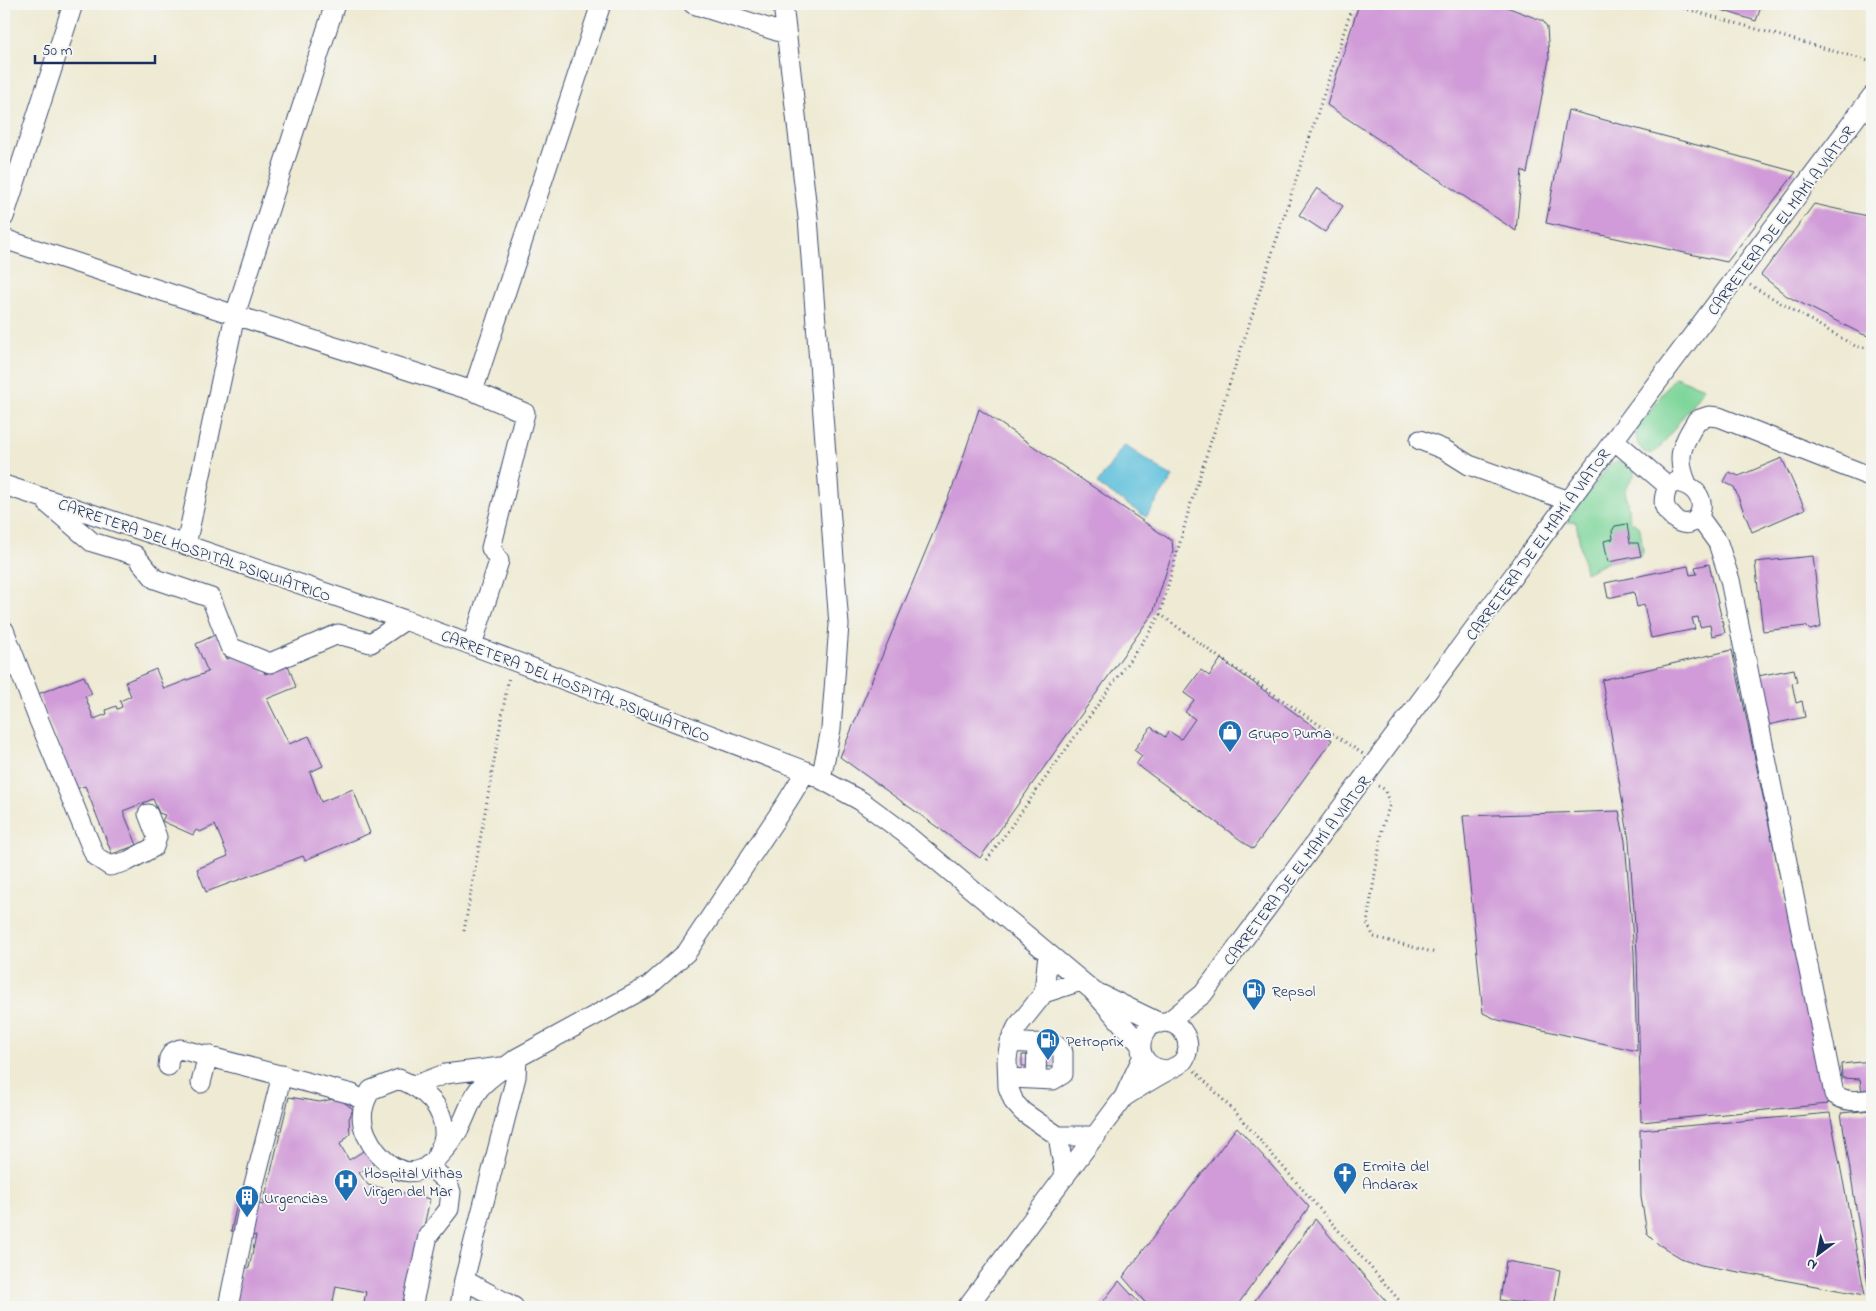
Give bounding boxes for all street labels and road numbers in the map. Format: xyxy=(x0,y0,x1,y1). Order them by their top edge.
street label: CARRETERA DE EL MAMÍ A VIATOR xyxy=(1702,121,1861,321)
street label: CARRETERA DE EL MAMÍ A VIATOR xyxy=(1461,444,1617,646)
street label: CARRETERA DEL HOSPITAL PSIQUIÁTRICO xyxy=(55,493,334,609)
street label: CARRETERA DEL HOSPITAL PSIQUIÁTRICO xyxy=(437,624,714,749)
street label: CARRETERA DE EL MAMÍ A VIATOR xyxy=(1218,771,1377,971)

